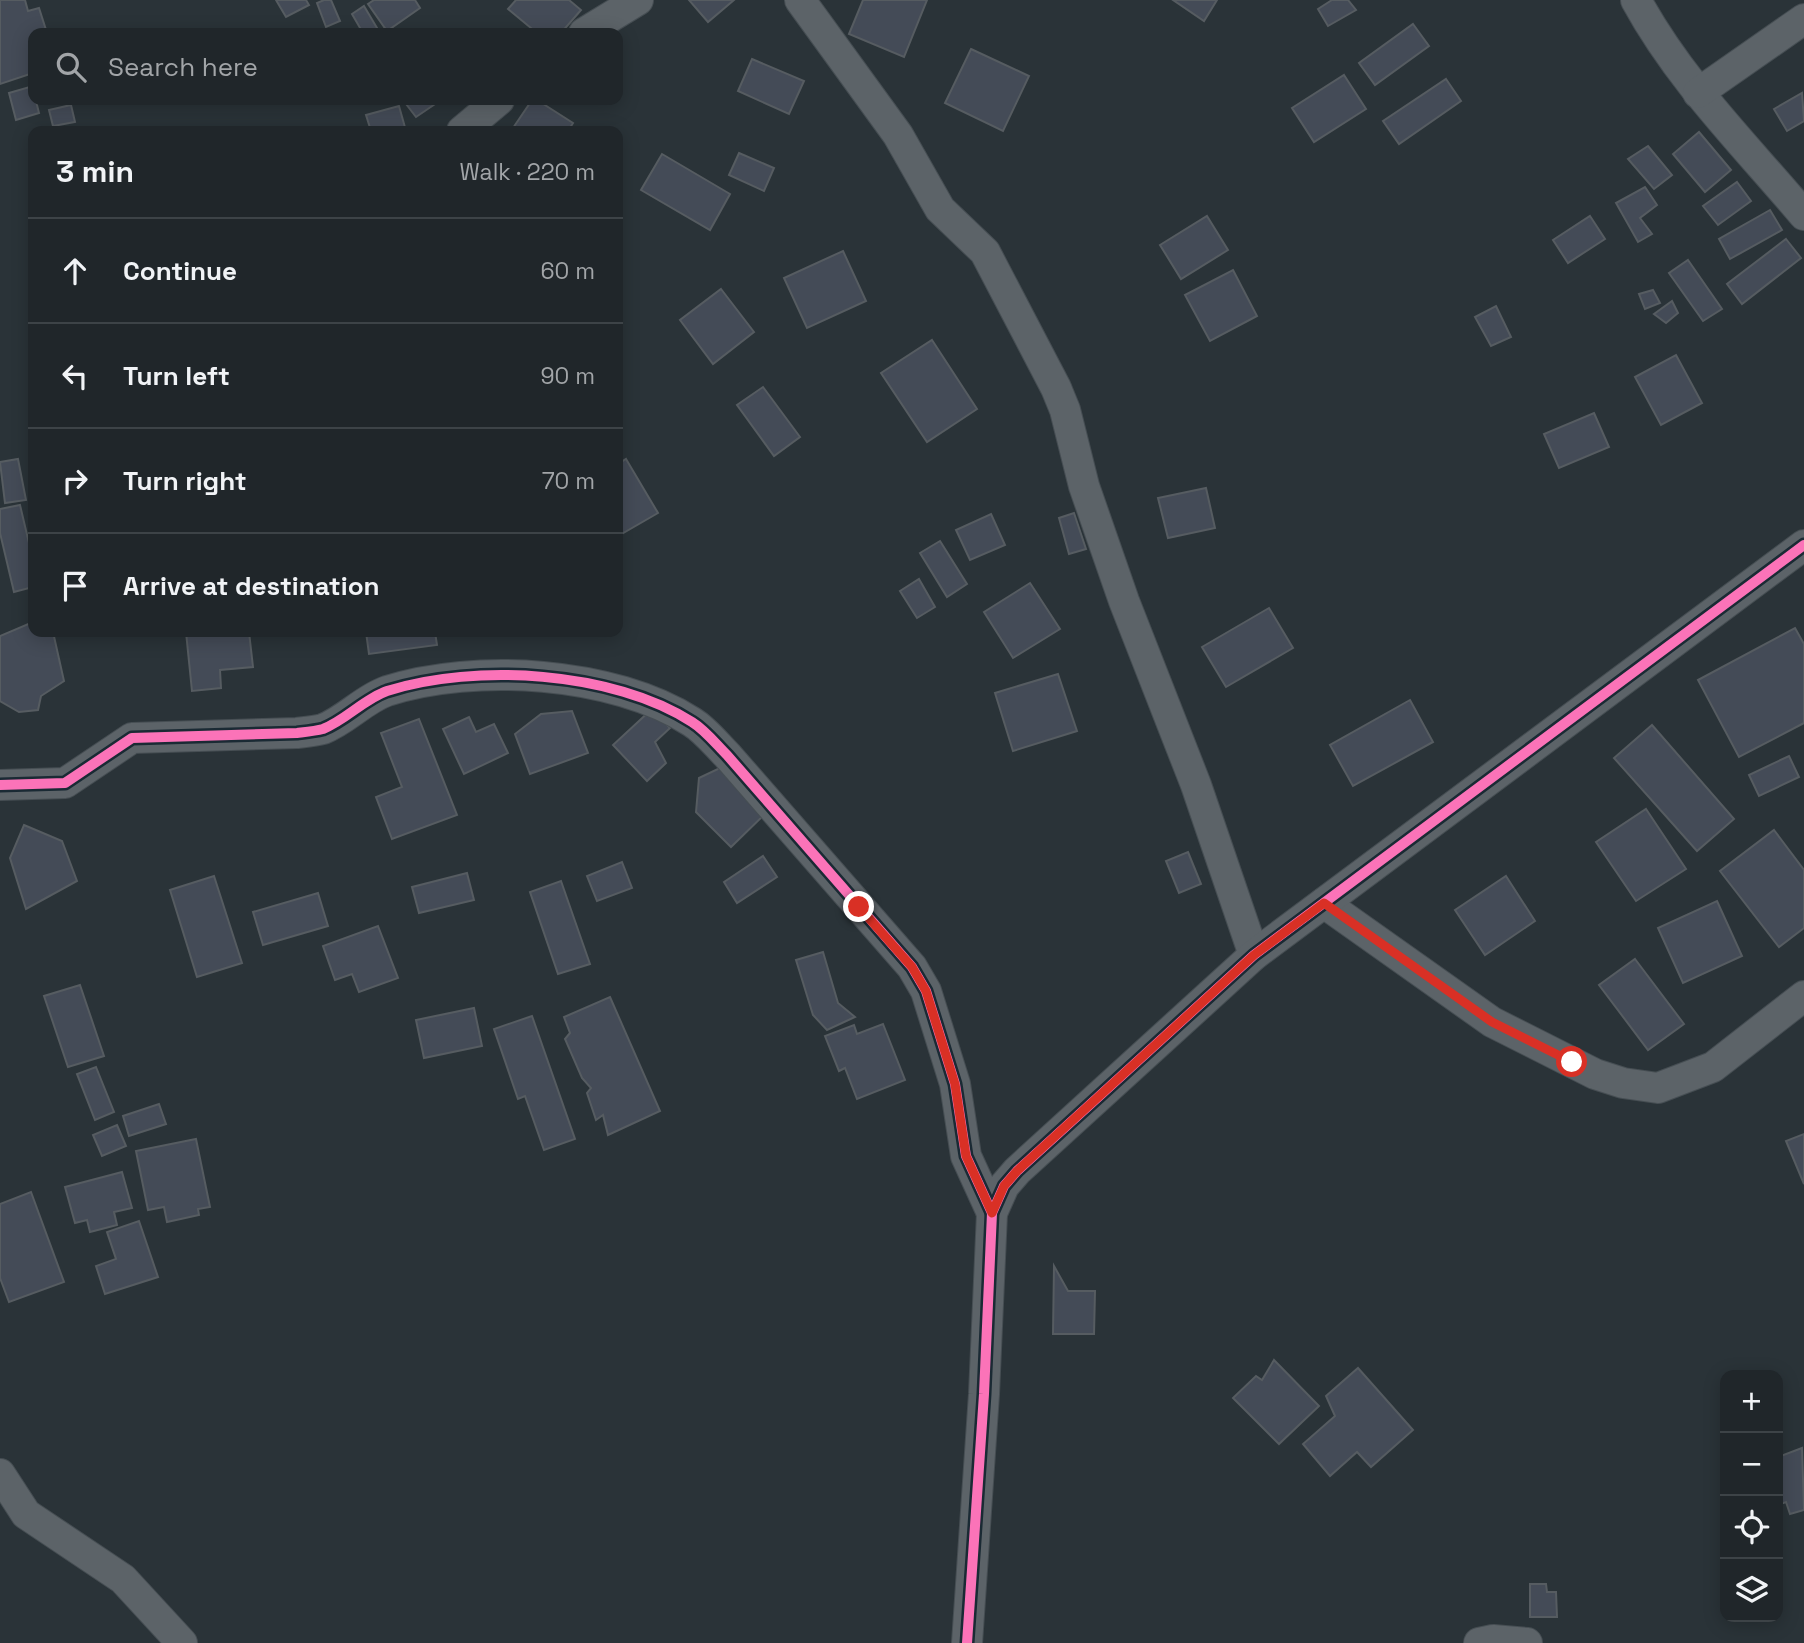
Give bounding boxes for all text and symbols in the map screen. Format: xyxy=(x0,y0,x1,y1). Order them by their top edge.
search box xyxy=(28,28,623,105)
icon: search xyxy=(52,48,90,86)
text: Search here xyxy=(108,50,258,84)
text: 3 min xyxy=(56,152,134,191)
text: Walk · 220 m xyxy=(460,157,595,187)
icon: ahead xyxy=(56,252,94,290)
text: Continue xyxy=(123,254,237,288)
text: 60 m xyxy=(540,256,595,286)
icon: left xyxy=(56,357,94,395)
text: Turn left xyxy=(123,359,230,393)
text: 90 m xyxy=(540,361,595,391)
icon: right xyxy=(56,462,94,500)
text: Turn right xyxy=(123,464,247,498)
text: 70 m xyxy=(542,466,595,496)
icon: arrive xyxy=(56,567,94,605)
text: Arrive at destination xyxy=(123,569,380,603)
route end xyxy=(843,891,874,922)
route start xyxy=(1556,1046,1587,1077)
map controls xyxy=(1720,1370,1783,1622)
button: + xyxy=(1720,1370,1783,1433)
button: − xyxy=(1720,1433,1783,1496)
button: locate xyxy=(1720,1496,1783,1559)
button: layers xyxy=(1720,1559,1783,1622)

